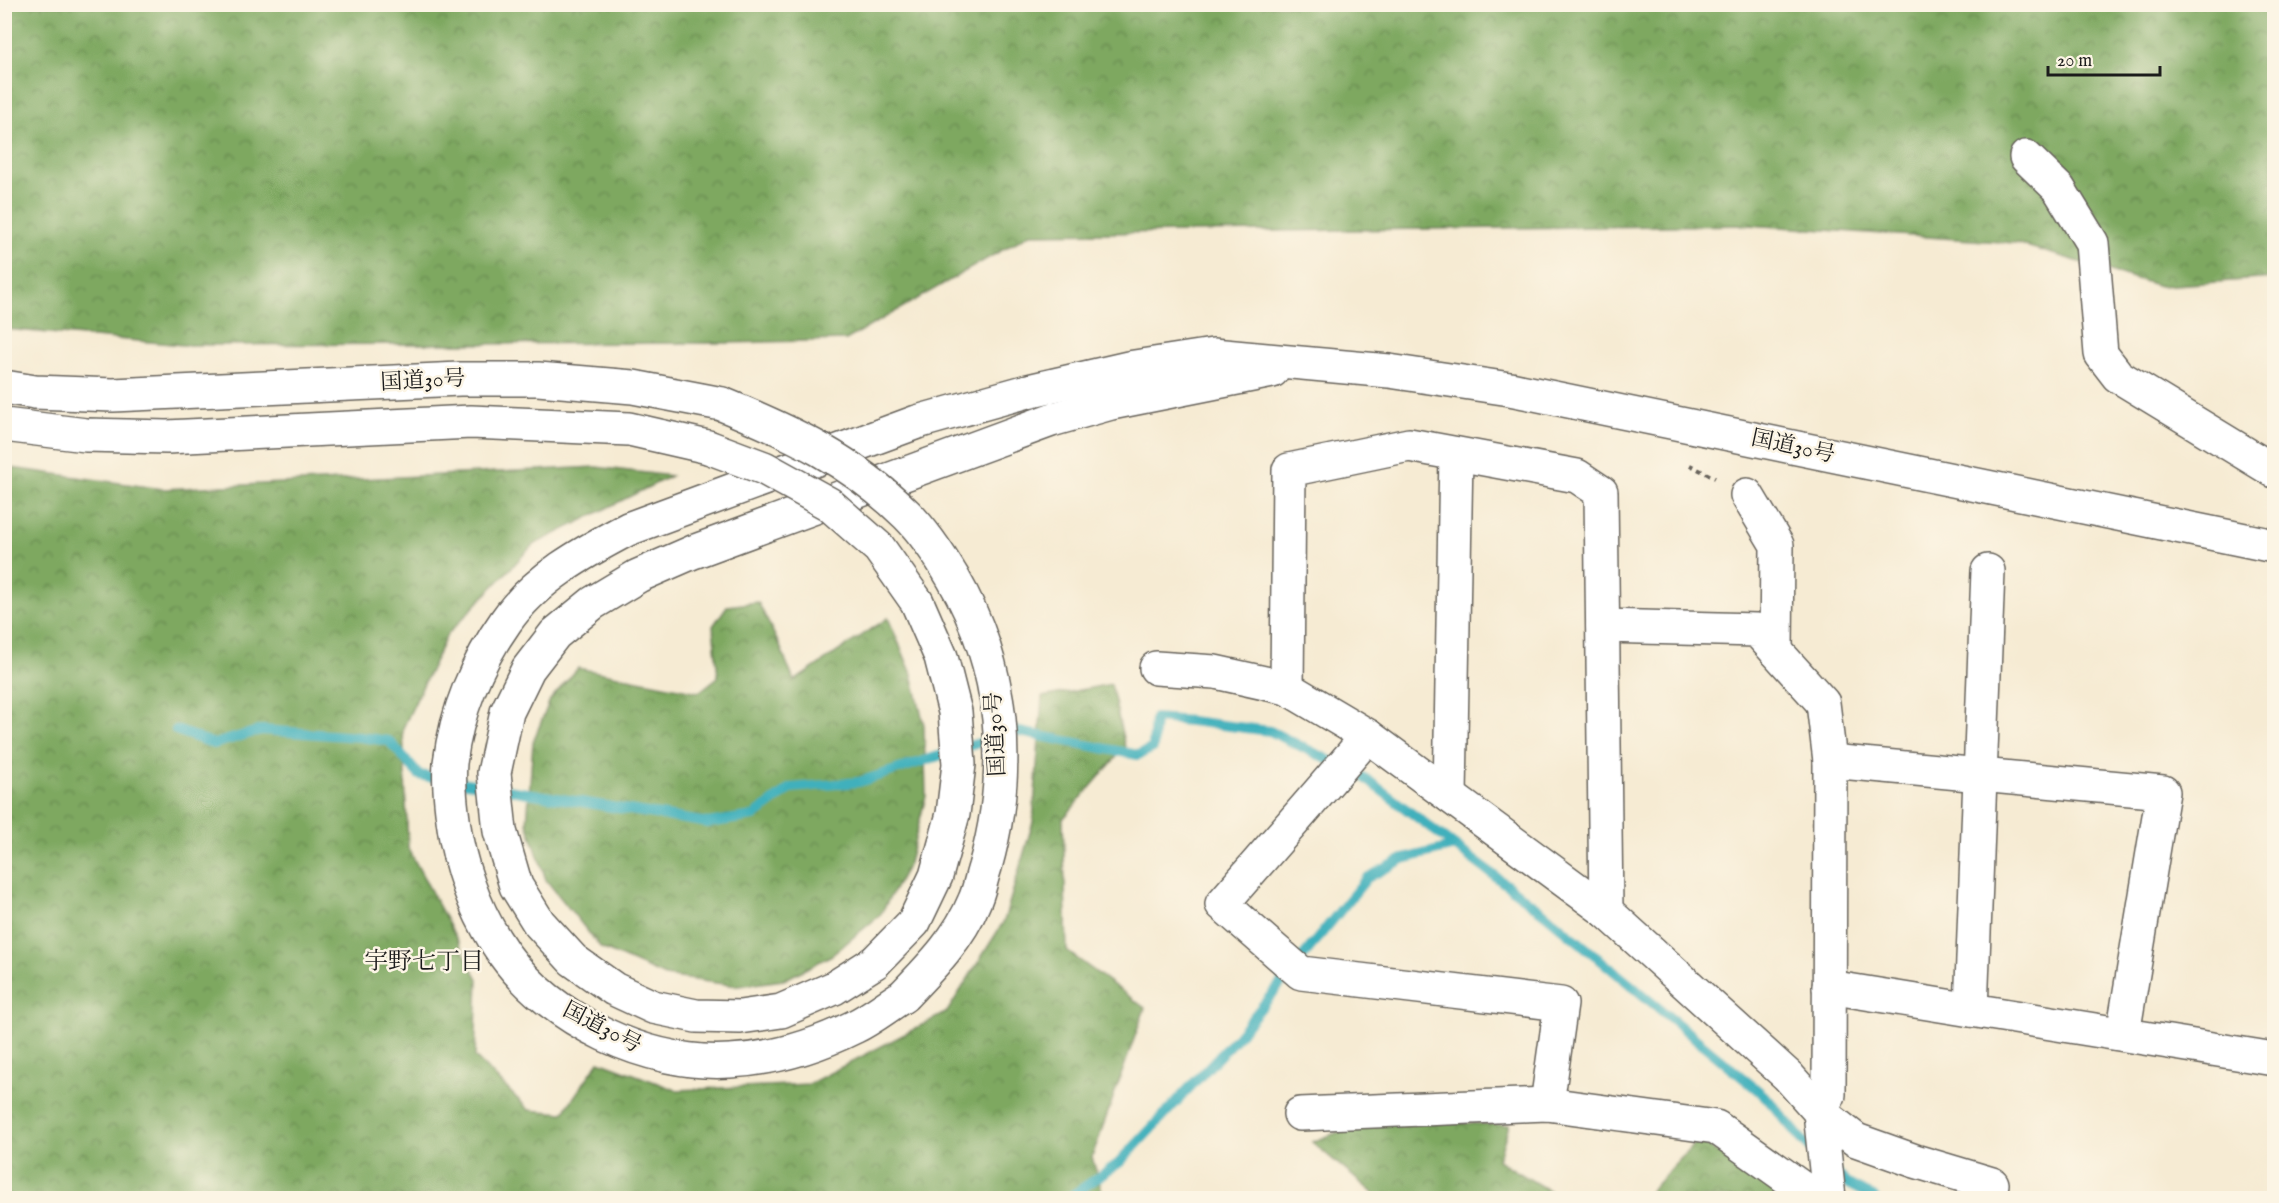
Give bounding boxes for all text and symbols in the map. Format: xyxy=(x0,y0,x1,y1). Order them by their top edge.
scale bar xyxy=(2048,39,2160,77)
text: 20 m xyxy=(2057,50,2092,73)
street label: 国道30号 xyxy=(380,365,466,397)
street label: 国道30号 xyxy=(1749,424,1837,470)
street label: 国道30号 xyxy=(980,691,1012,777)
district label: 宇野七丁目 xyxy=(364,947,484,978)
street label: 国道30号 xyxy=(558,996,646,1060)

